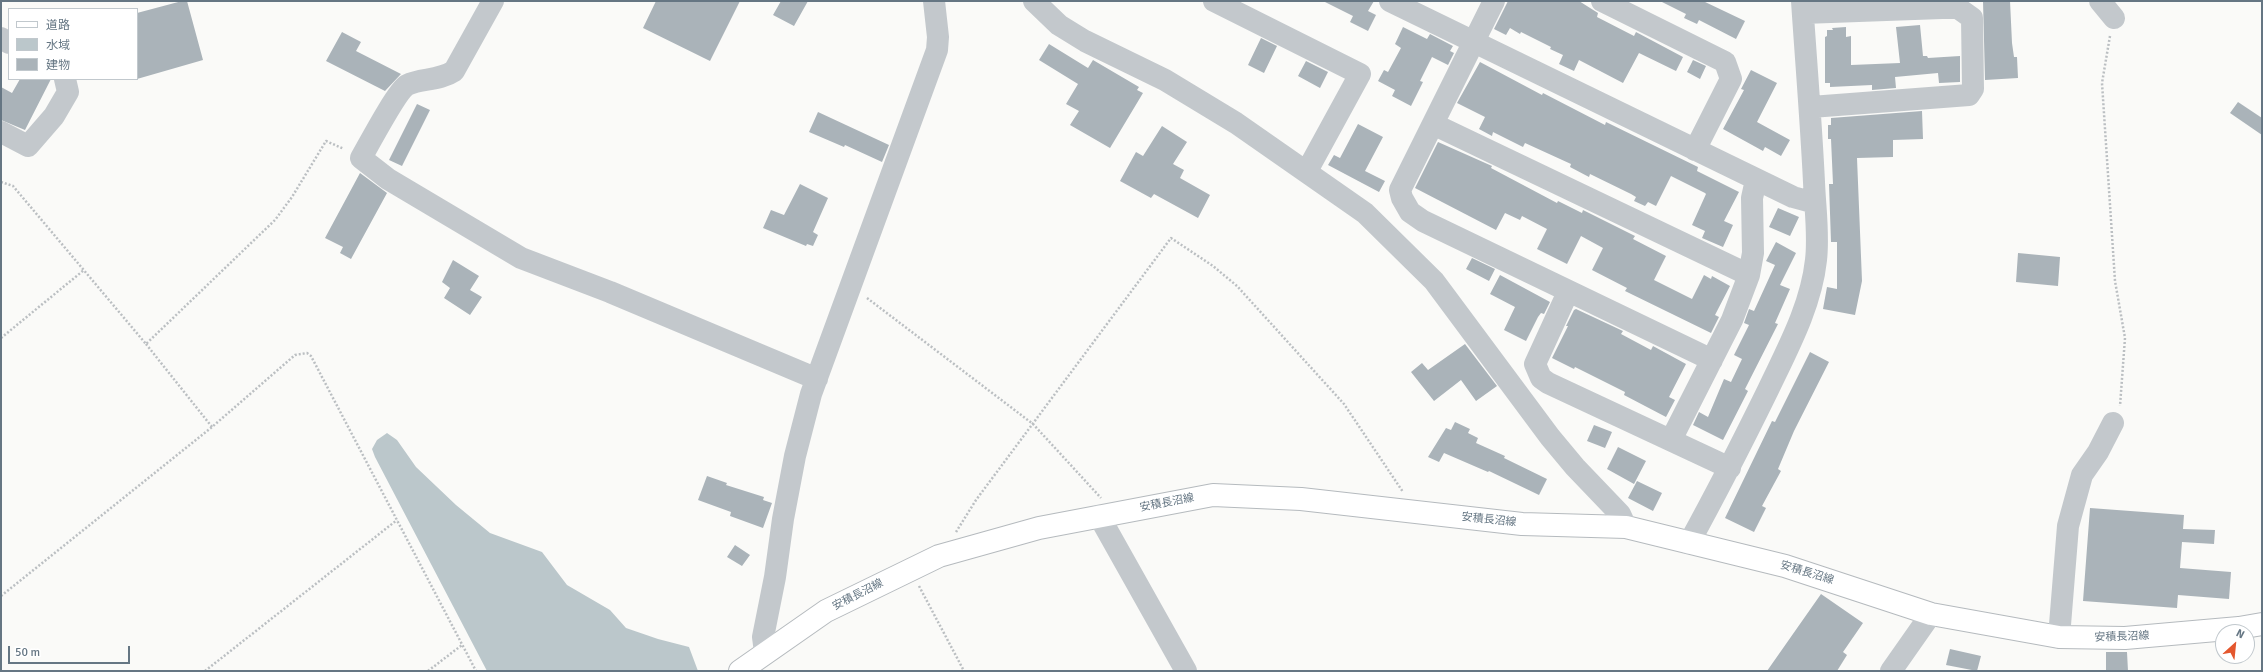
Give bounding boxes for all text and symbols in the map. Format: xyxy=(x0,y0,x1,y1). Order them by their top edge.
legend xyxy=(8,8,138,80)
text: 道路 xyxy=(46,18,70,33)
text: 水域 xyxy=(46,38,70,53)
text: 建物 xyxy=(46,58,70,73)
street label: 安積長沼線 xyxy=(1139,491,1195,515)
street label: 安積長沼線 xyxy=(1461,511,1517,529)
street label: 安積長沼線 xyxy=(1779,559,1835,587)
street label: 安積長沼線 xyxy=(831,577,885,613)
north arrow xyxy=(2215,624,2255,664)
text: N xyxy=(2234,626,2247,641)
street label: 安積長沼線 xyxy=(2094,629,2150,645)
scale bar xyxy=(10,638,132,664)
text: 50 m xyxy=(15,645,40,660)

